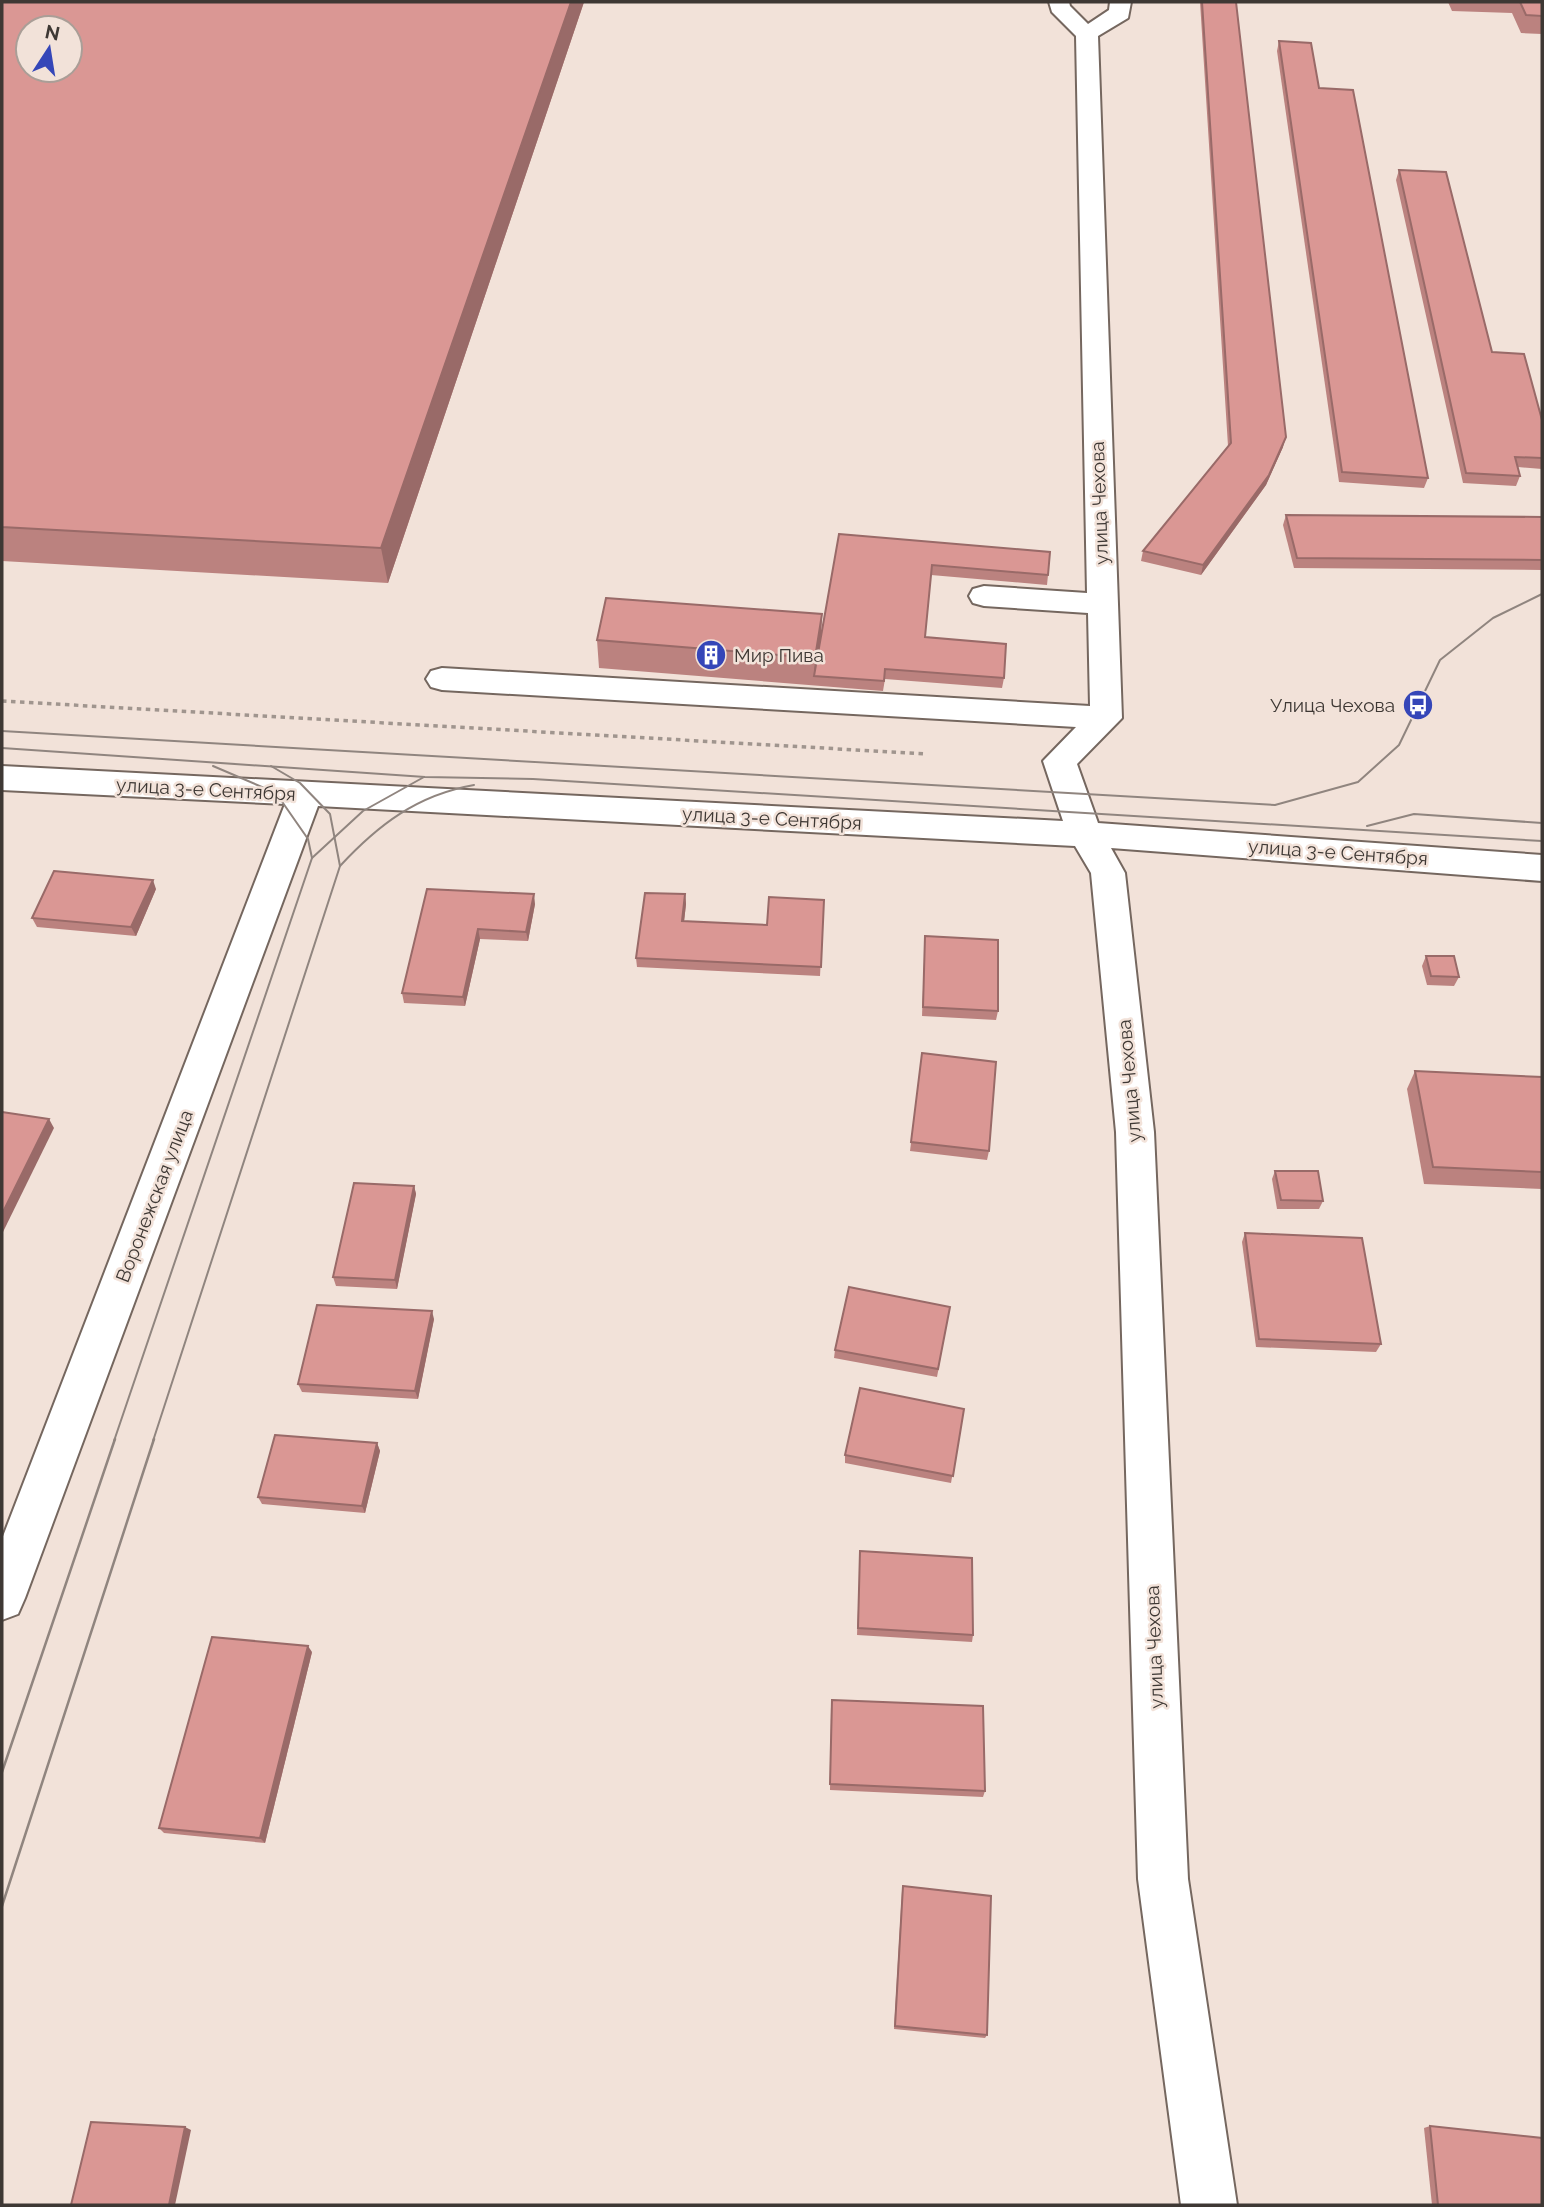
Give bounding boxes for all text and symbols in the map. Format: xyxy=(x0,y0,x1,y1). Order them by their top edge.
north arrow xyxy=(14,14,84,84)
text: N xyxy=(43,20,62,45)
street label: улица Чехова xyxy=(1086,441,1112,565)
building icon: Мир Пива xyxy=(694,638,728,672)
place label: Мир Пива xyxy=(734,644,824,666)
bus stop icon: Улица Чехова xyxy=(1401,688,1435,722)
place label: Улица Чехова xyxy=(1270,694,1395,716)
street label: улица 3-е Сентября xyxy=(116,773,296,805)
street label: улица 3-е Сентября xyxy=(682,802,862,834)
street label: улица 3-е Сентября xyxy=(1248,835,1428,869)
street label: улица Чехова xyxy=(1113,1019,1145,1143)
street label: Воронежская улица xyxy=(111,1107,197,1285)
street label: улица Чехова xyxy=(1141,1585,1167,1709)

